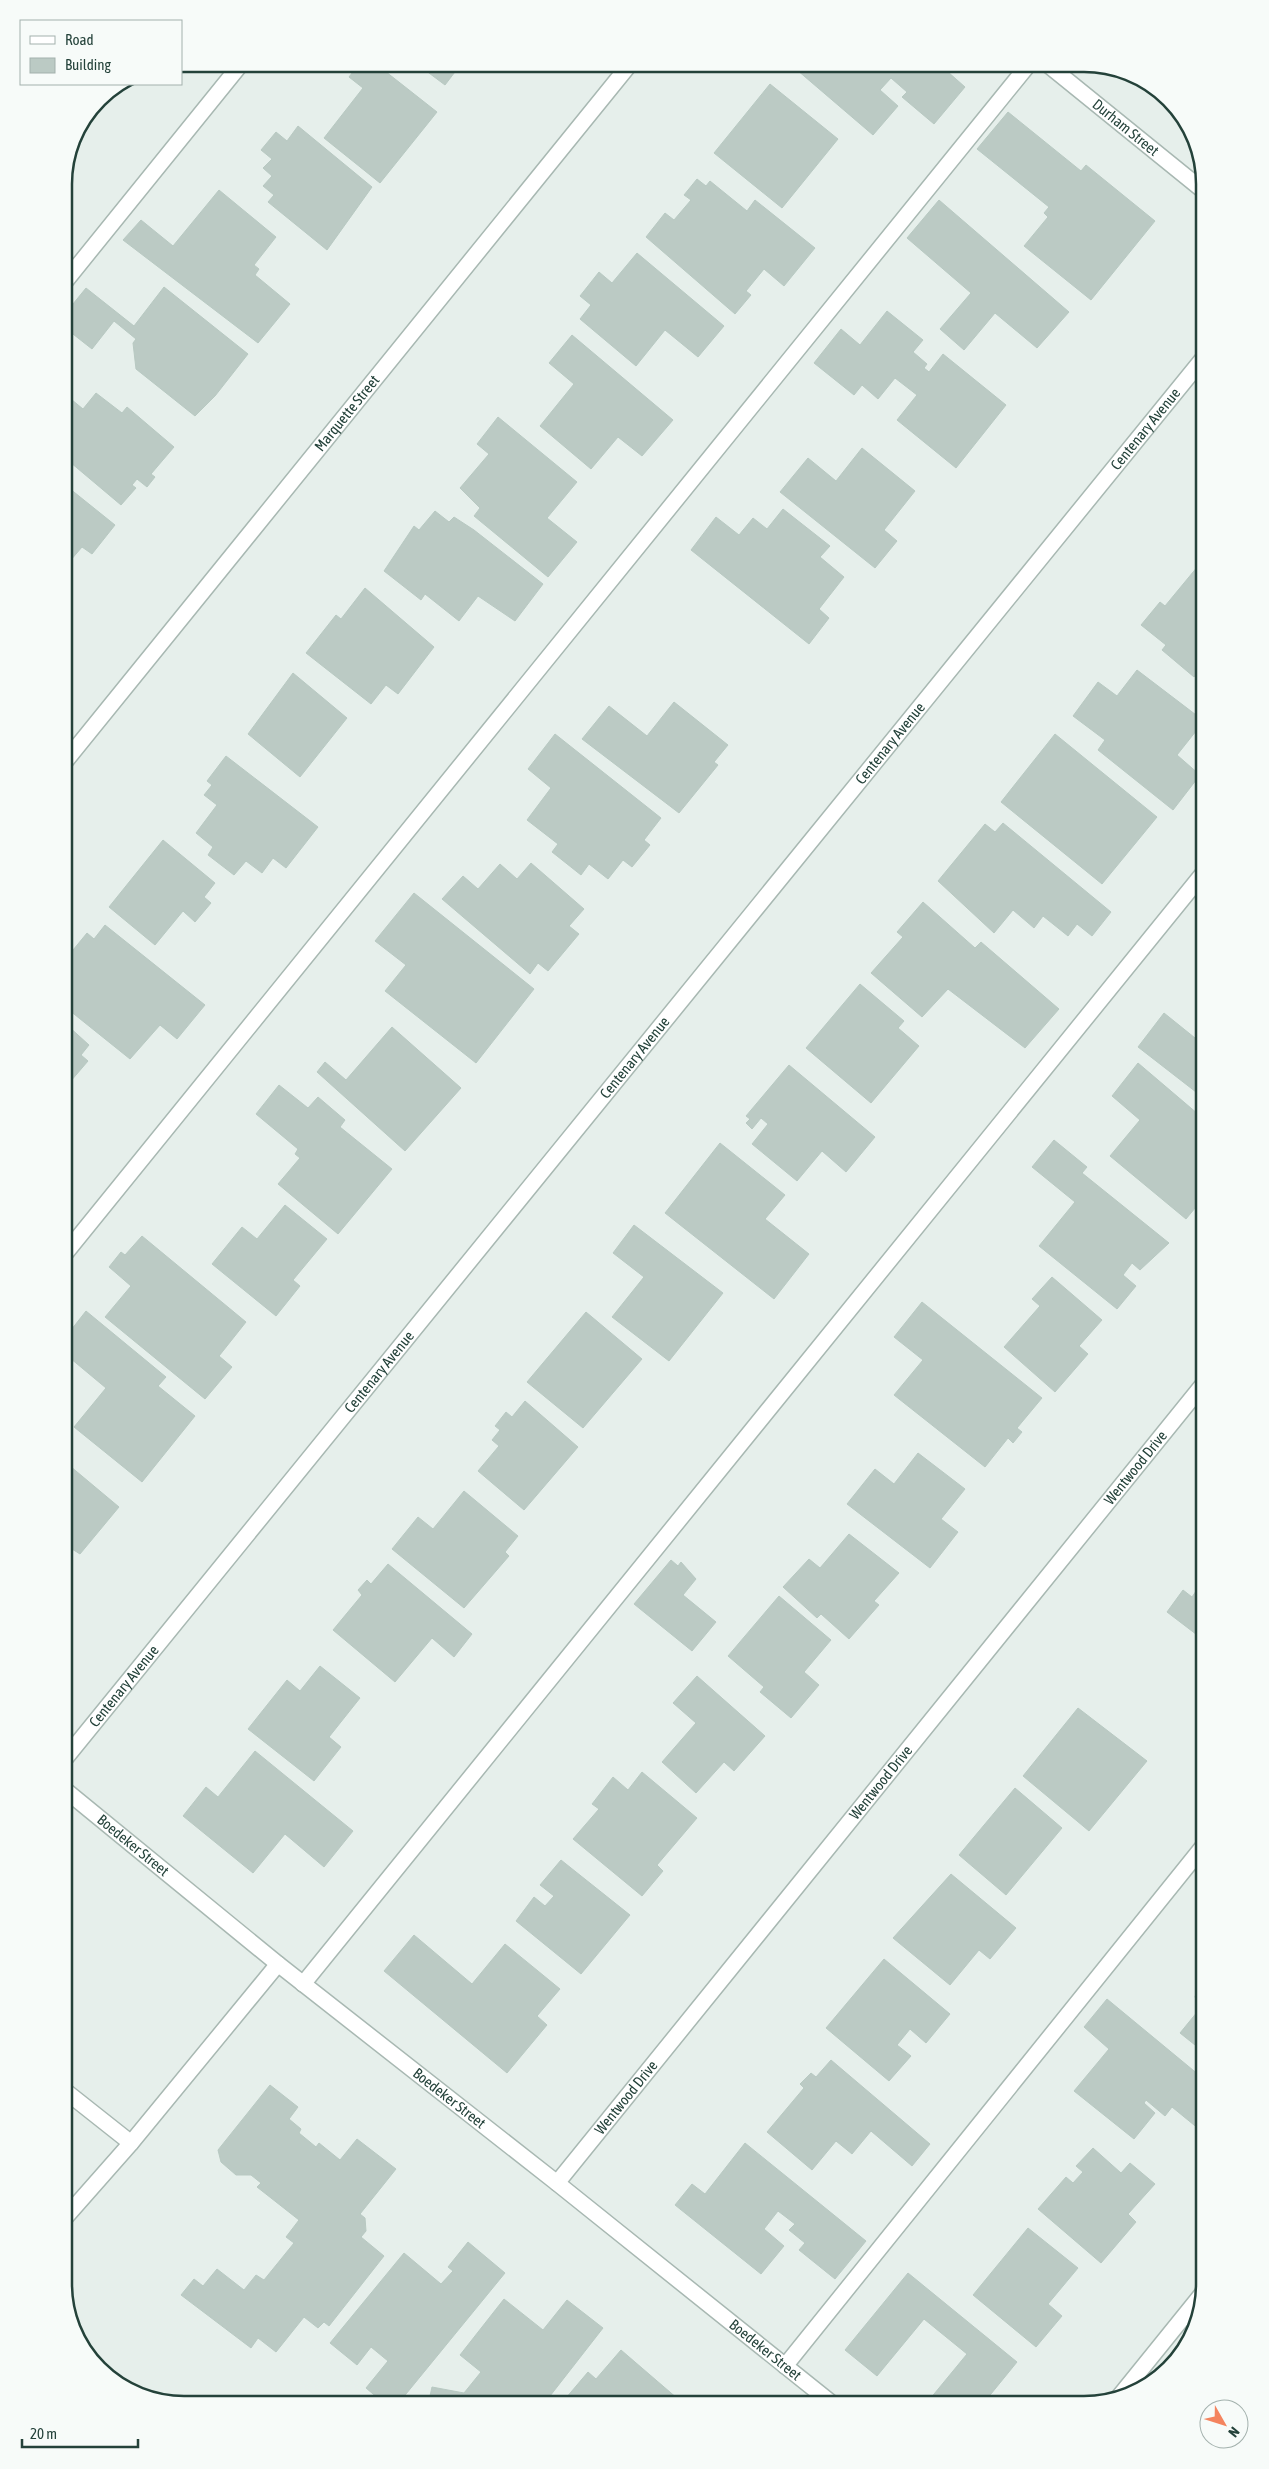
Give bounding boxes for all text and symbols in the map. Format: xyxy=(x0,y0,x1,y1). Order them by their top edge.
legend xyxy=(20,20,182,85)
text: Road xyxy=(65,31,94,48)
text: Building xyxy=(65,56,111,73)
street label: Durham Street xyxy=(1089,95,1162,159)
street label: Marquette Street xyxy=(311,371,383,454)
street label: Centenary Avenue xyxy=(1107,384,1184,473)
street label: Centenary Avenue xyxy=(852,699,928,787)
street label: Centenary Avenue xyxy=(596,1013,673,1102)
street label: Centenary Avenue xyxy=(341,1327,417,1416)
street label: Wentwood Drive xyxy=(1100,1427,1170,1508)
street label: Centenary Avenue xyxy=(85,1642,162,1730)
street label: Wentwood Drive xyxy=(846,1742,916,1823)
street label: Boedeker Street xyxy=(94,1811,172,1879)
street label: Wentwood Drive xyxy=(591,2057,661,2138)
street label: Boedeker Street xyxy=(410,2064,489,2132)
street label: Boedeker Street xyxy=(726,2316,805,2383)
north arrow xyxy=(1199,2399,1249,2449)
scale bar xyxy=(22,2416,139,2448)
text: N xyxy=(1225,2424,1243,2440)
text: 20 m xyxy=(30,2425,57,2442)

